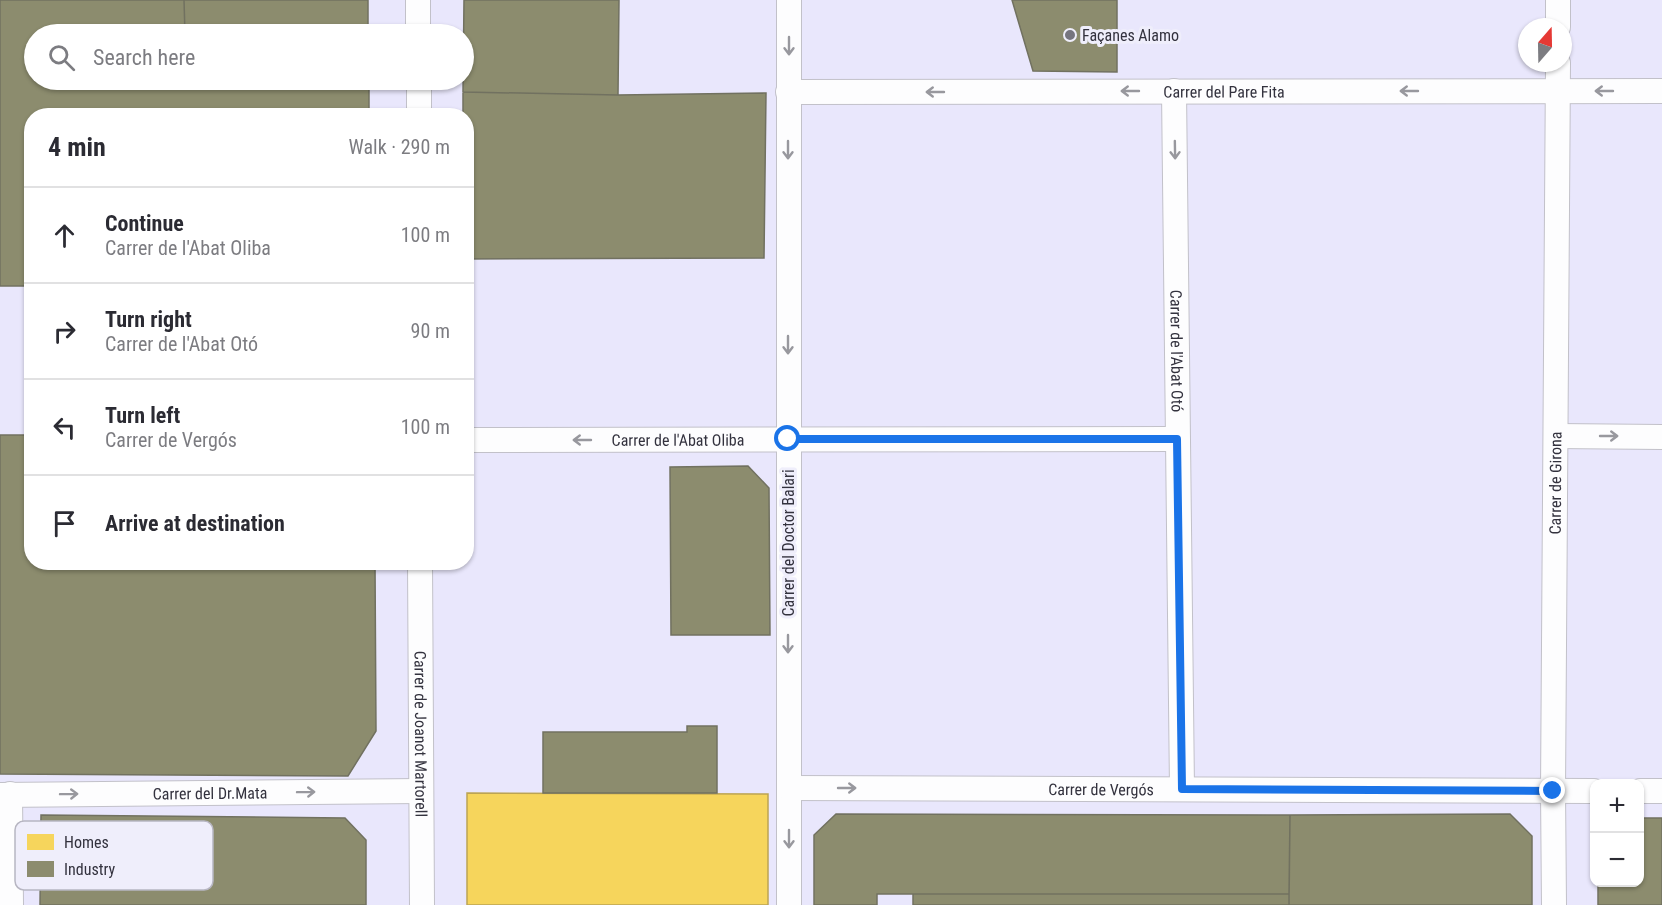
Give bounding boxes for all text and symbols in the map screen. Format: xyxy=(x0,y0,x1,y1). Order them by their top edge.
north arrow xyxy=(1518,18,1572,72)
search box xyxy=(24,24,474,90)
place label: Façanes Alamo xyxy=(1082,26,1179,45)
marker: Façanes Alamo xyxy=(1063,28,1077,42)
one-way arrow xyxy=(783,35,795,55)
icon: search xyxy=(45,41,78,74)
text: Search here xyxy=(93,45,195,70)
street label: Carrer del Pare Fita xyxy=(1163,82,1285,101)
one-way arrow xyxy=(1120,85,1140,97)
one-way arrow xyxy=(1399,85,1419,97)
one-way arrow xyxy=(1594,85,1614,97)
one-way arrow xyxy=(925,86,945,98)
text: 4 min xyxy=(48,132,106,162)
text: Walk · 290 m xyxy=(349,135,450,159)
one-way arrow xyxy=(1169,139,1181,159)
one-way arrow xyxy=(782,140,794,160)
text: Continue xyxy=(105,211,184,236)
icon: ahead xyxy=(48,219,81,252)
text: 100 m xyxy=(401,223,450,247)
text: Carrer de l'Abat Oliba xyxy=(105,236,271,260)
street label: Carrer de l'Abat Otó xyxy=(1167,290,1187,412)
text: Turn right xyxy=(105,307,192,332)
icon: right xyxy=(48,315,81,348)
text: 90 m xyxy=(411,319,450,343)
text: Carrer de l'Abat Otó xyxy=(105,332,258,356)
one-way arrow xyxy=(782,335,794,355)
text: Turn left xyxy=(105,403,180,428)
icon: left xyxy=(48,411,81,444)
text: 100 m xyxy=(401,415,450,439)
route start xyxy=(774,425,800,451)
text: Carrer de Vergós xyxy=(105,428,237,452)
street label: Carrer de l'Abat Oliba xyxy=(612,430,744,449)
one-way arrow xyxy=(1598,430,1618,442)
street label: Carrer de Girona xyxy=(1545,432,1565,534)
one-way arrow xyxy=(573,434,593,446)
street label: Carrer del Doctor Balari xyxy=(779,469,798,617)
icon: arrive xyxy=(48,507,81,540)
text: Arrive at destination xyxy=(105,511,285,536)
one-way arrow xyxy=(782,634,794,654)
street label: Carrer de Joanot Martorell xyxy=(411,651,431,817)
route end xyxy=(1539,777,1565,803)
street label: Carrer de Vergós xyxy=(1048,779,1154,799)
map controls xyxy=(1590,779,1644,887)
button: + xyxy=(1590,779,1644,833)
one-way arrow xyxy=(837,782,857,794)
street label: Carrer del Dr.Mata xyxy=(153,783,267,803)
one-way arrow xyxy=(295,786,315,798)
one-way arrow xyxy=(58,788,78,800)
legend xyxy=(15,821,213,890)
one-way arrow xyxy=(783,829,795,849)
text: Homes xyxy=(64,833,109,852)
button: − xyxy=(1590,833,1644,887)
text: Industry xyxy=(64,860,115,879)

